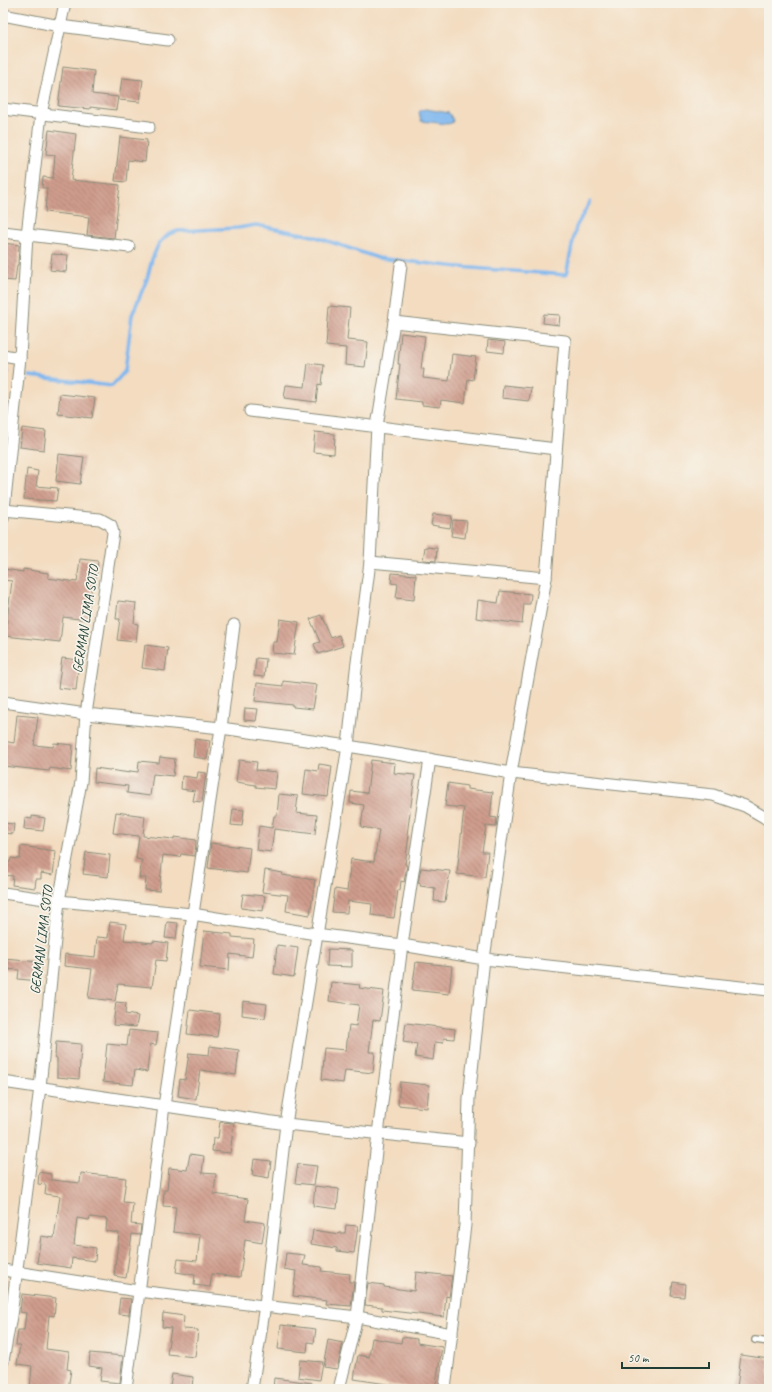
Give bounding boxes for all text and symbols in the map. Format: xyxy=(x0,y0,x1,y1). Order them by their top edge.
street label: GERMAN LIMA SOTO xyxy=(69,562,103,674)
street label: GERMAN LIMA SOTO xyxy=(26,883,57,995)
scale bar xyxy=(622,1344,709,1370)
text: 50 m xyxy=(628,1350,650,1366)

